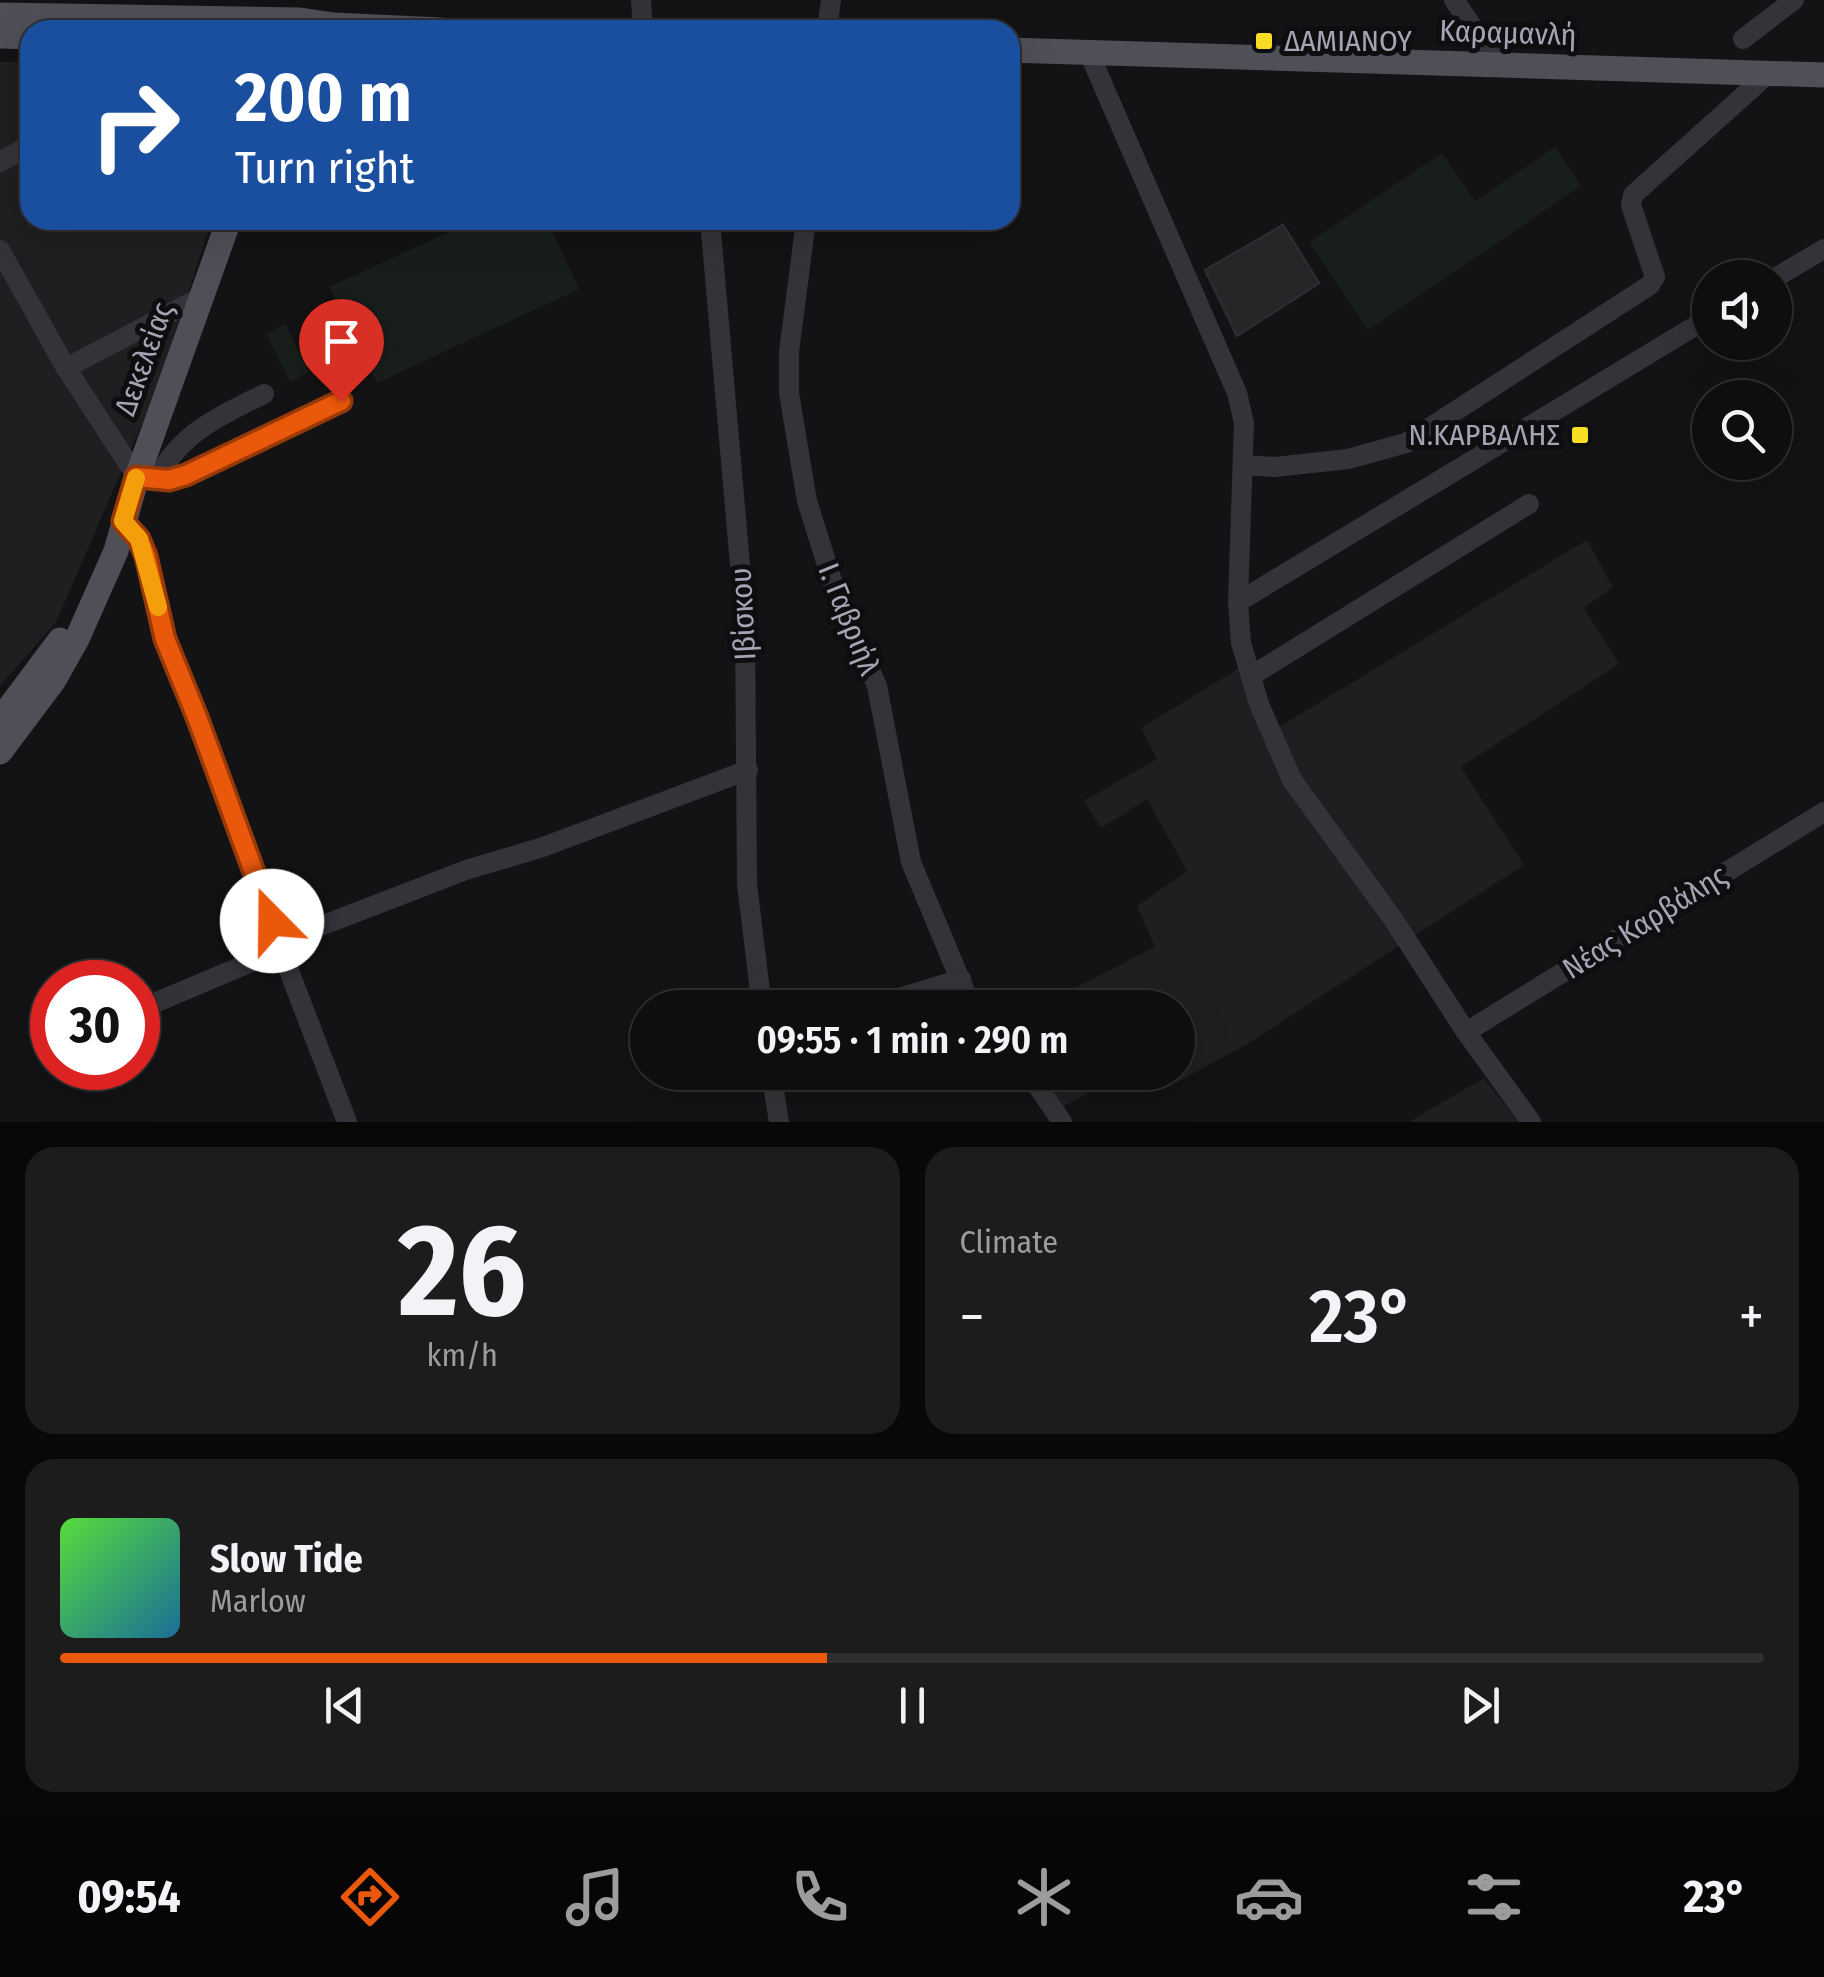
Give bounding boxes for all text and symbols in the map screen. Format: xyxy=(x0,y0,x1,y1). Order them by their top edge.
street label: Καραμανλή xyxy=(1439,13,1577,53)
place label: ΔΑΜΙΑΝΟΥ xyxy=(1284,23,1412,59)
marker: ΔΑΜΙΑΝΟΥ xyxy=(1253,30,1275,52)
text: 200 m xyxy=(235,56,412,140)
icon: right xyxy=(70,60,200,190)
text: Turn right xyxy=(235,141,414,195)
map controls xyxy=(1692,260,1792,480)
button: sound xyxy=(1692,260,1792,360)
street label: Δεκελείας xyxy=(107,297,181,420)
pin xyxy=(299,299,384,402)
icon: arrive xyxy=(314,314,369,369)
button: search xyxy=(1692,380,1792,480)
place label: Ν.ΚΑΡΒΑΛΗΣ xyxy=(1409,417,1560,453)
marker: Ν.ΚΑΡΒΑΛΗΣ xyxy=(1569,424,1591,446)
street label: Ι. Γαβριήλ xyxy=(810,558,888,681)
street label: Ιβίσκου xyxy=(723,567,763,661)
street label: Νέας Καρβάλης xyxy=(1556,857,1734,987)
position arrow xyxy=(220,869,324,973)
speed limit sign: 30 xyxy=(30,960,160,1090)
text: 09:55 · 1 min · 290 m xyxy=(757,1017,1068,1063)
text: 26 xyxy=(398,1193,526,1349)
text: Climate xyxy=(960,1223,1058,1261)
text: 23° xyxy=(1309,1272,1414,1362)
text: − xyxy=(960,1284,984,1350)
text: + xyxy=(1739,1284,1764,1350)
text: km/h xyxy=(427,1336,498,1374)
text: Slow Tide xyxy=(210,1536,363,1582)
text: Marlow xyxy=(210,1582,306,1620)
icon: previous xyxy=(317,1678,372,1733)
icon: pause xyxy=(885,1678,940,1733)
icon: next xyxy=(1453,1678,1508,1733)
icon: directions xyxy=(335,1862,405,1932)
icon: music xyxy=(560,1862,630,1932)
icon: phone xyxy=(785,1862,855,1932)
icon: climate xyxy=(1009,1862,1079,1932)
icon: car xyxy=(1234,1862,1304,1932)
icon: filters xyxy=(1459,1862,1529,1932)
text: 09:54 xyxy=(77,1870,181,1924)
text: 23° xyxy=(1683,1870,1747,1924)

